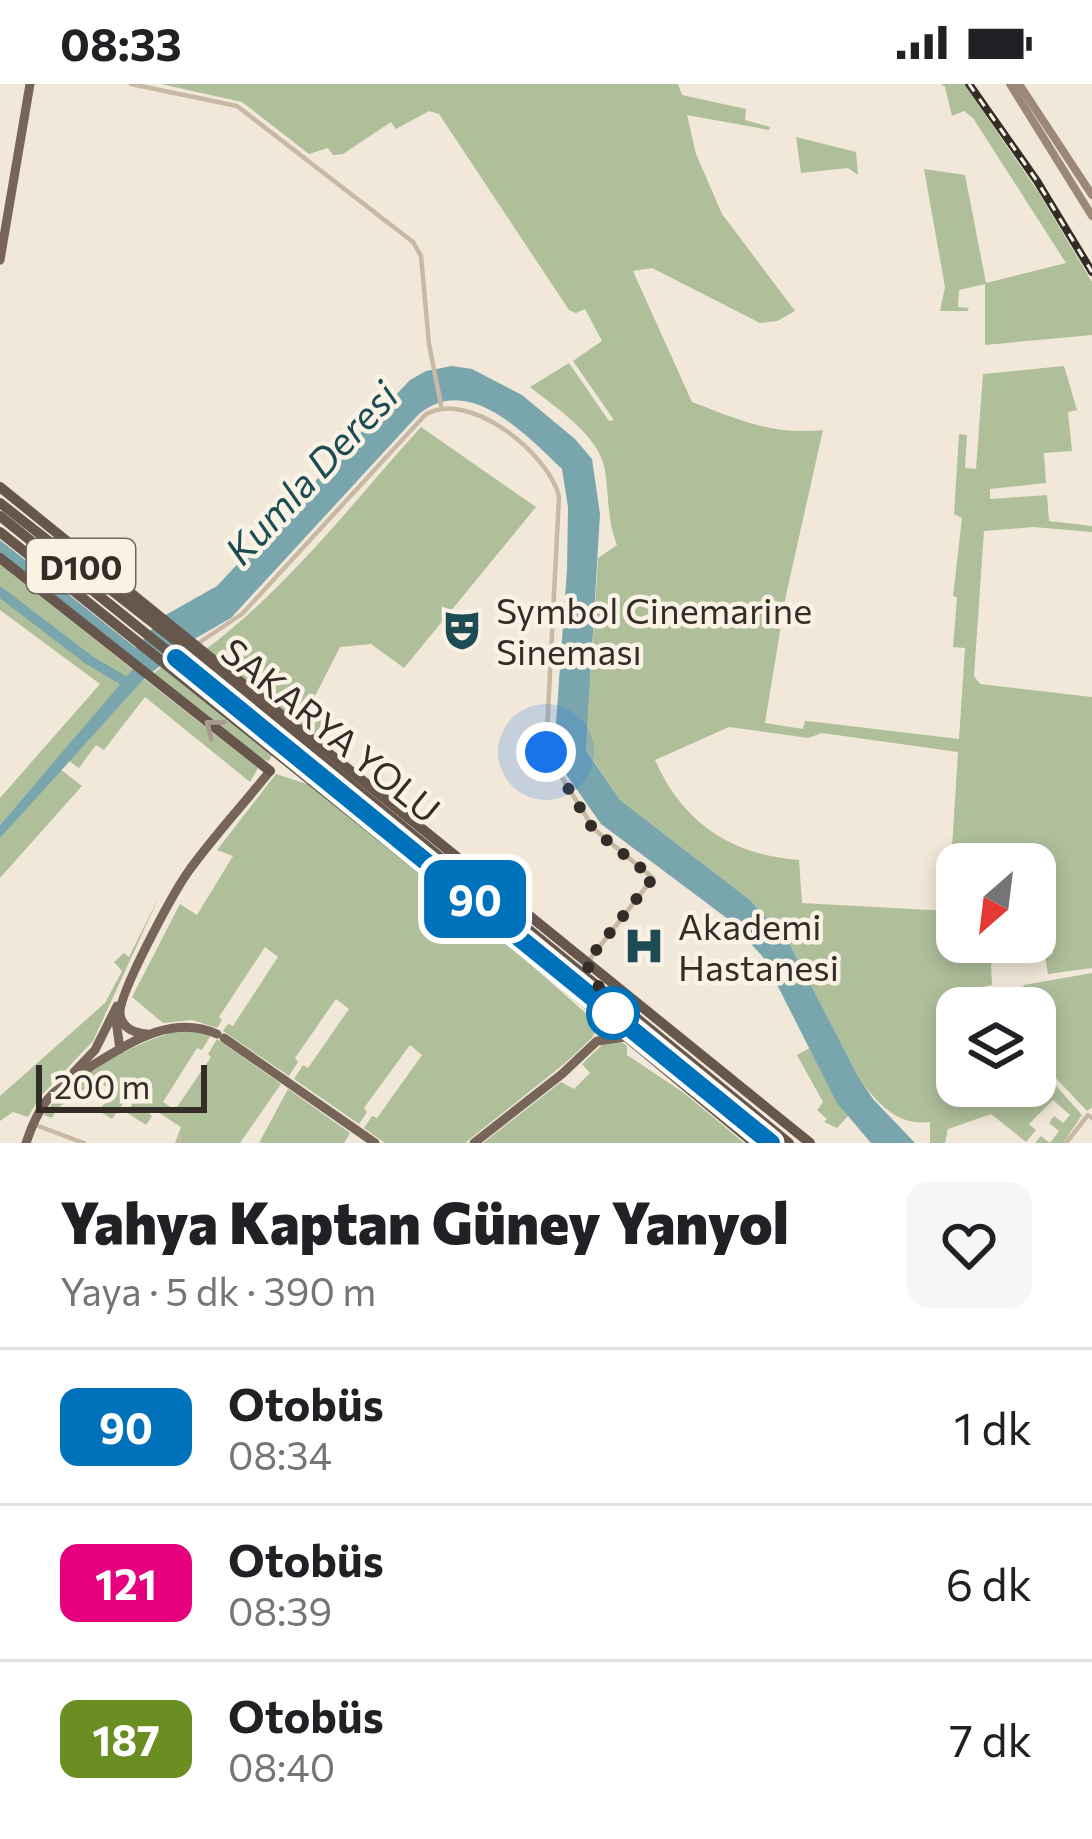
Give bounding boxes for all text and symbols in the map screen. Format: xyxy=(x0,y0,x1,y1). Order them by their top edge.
text: 08:33 xyxy=(60,15,182,70)
water label: Kumla Deresi xyxy=(213,369,408,573)
road number: D100 xyxy=(27,539,135,593)
place label: Symbol Cinemarine Sineması xyxy=(496,587,812,672)
theatre icon: Symbol Cinemarine Sineması xyxy=(439,607,485,653)
street label: SAKARYA YOLU xyxy=(214,628,450,830)
one-way arrow xyxy=(205,720,227,741)
your location xyxy=(516,722,576,782)
north arrow xyxy=(936,843,1056,963)
map controls xyxy=(936,843,1056,1107)
line badge: 90 xyxy=(421,860,529,938)
text: 90 xyxy=(448,873,502,925)
place label: Akademi Hastanesi xyxy=(678,903,839,988)
hospital icon: Akademi Hastanesi xyxy=(621,923,667,969)
button: layers xyxy=(936,987,1056,1107)
unlabelled marker xyxy=(588,988,638,1038)
scale bar xyxy=(36,1059,207,1112)
text: 200 m xyxy=(54,1065,150,1106)
button: heart xyxy=(906,1182,1032,1308)
text: Yahya Kaptan Güney Yanyol xyxy=(60,1186,789,1256)
text: Yaya · 5 dk · 390 m xyxy=(60,1266,376,1314)
text: Otobüs xyxy=(228,1375,384,1430)
text: 1 dk xyxy=(954,1399,1032,1454)
text: 90 xyxy=(99,1401,153,1453)
text: 08:34 xyxy=(228,1430,332,1478)
text: Otobüs xyxy=(228,1531,384,1586)
text: 6 dk xyxy=(946,1555,1032,1610)
text: 121 xyxy=(95,1557,157,1609)
text: 08:39 xyxy=(228,1586,332,1634)
text: Otobüs xyxy=(228,1687,384,1742)
text: 7 dk xyxy=(949,1711,1032,1766)
text: 187 xyxy=(92,1713,160,1765)
text: 08:40 xyxy=(228,1742,335,1790)

